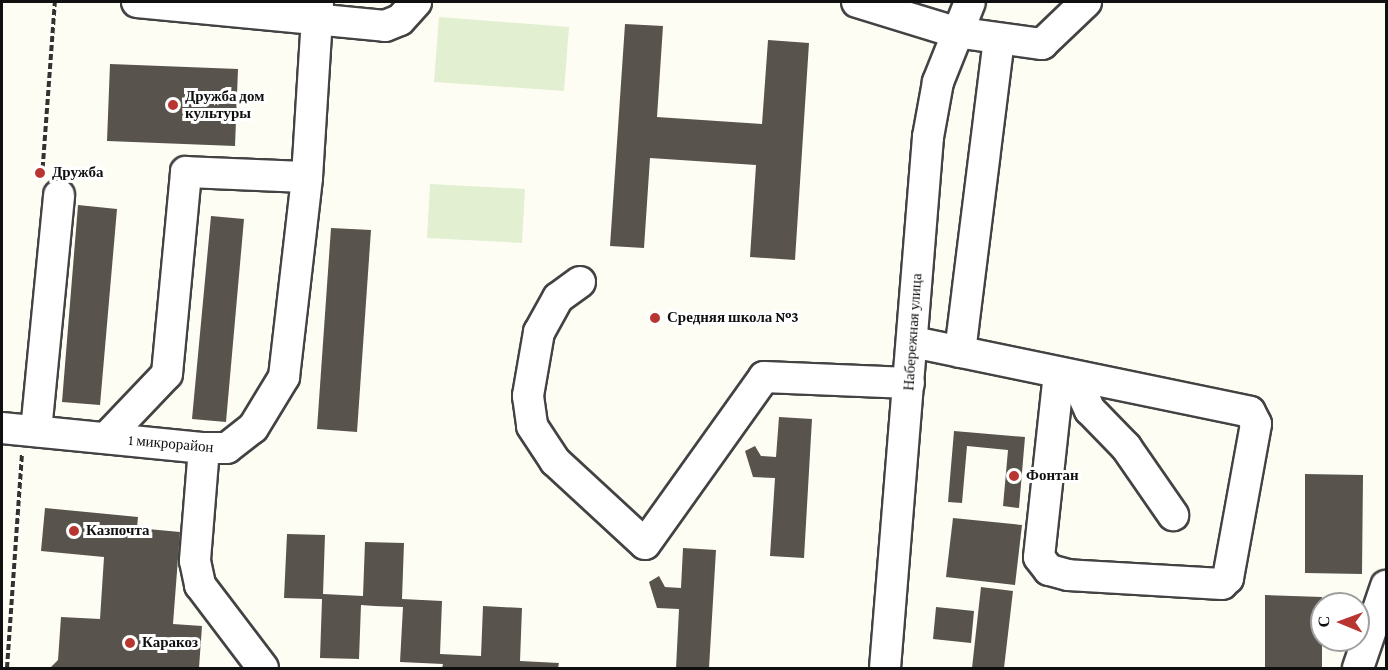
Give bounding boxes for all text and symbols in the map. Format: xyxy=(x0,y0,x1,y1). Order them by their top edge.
place label: Дружба дом культуры xyxy=(185,87,264,122)
marker: Дружба дом культуры xyxy=(166,98,180,112)
place label: Дружба xyxy=(52,164,103,182)
marker: Дружба xyxy=(33,166,47,180)
street label: Набережная улица xyxy=(900,273,926,391)
place label: Средняя школа №3 xyxy=(667,309,799,327)
marker: Средняя школа №3 xyxy=(648,311,662,325)
street label: 1 микрорайон xyxy=(128,431,214,457)
place label: Фонтан xyxy=(1026,467,1079,485)
marker: Фонтан xyxy=(1007,469,1021,483)
place label: Казпочта xyxy=(86,522,149,540)
marker: Казпочта xyxy=(67,524,81,538)
north arrow xyxy=(1310,592,1370,652)
text: С xyxy=(1315,616,1332,628)
place label: Каракоз xyxy=(142,634,198,652)
marker: Каракоз xyxy=(123,636,137,650)

